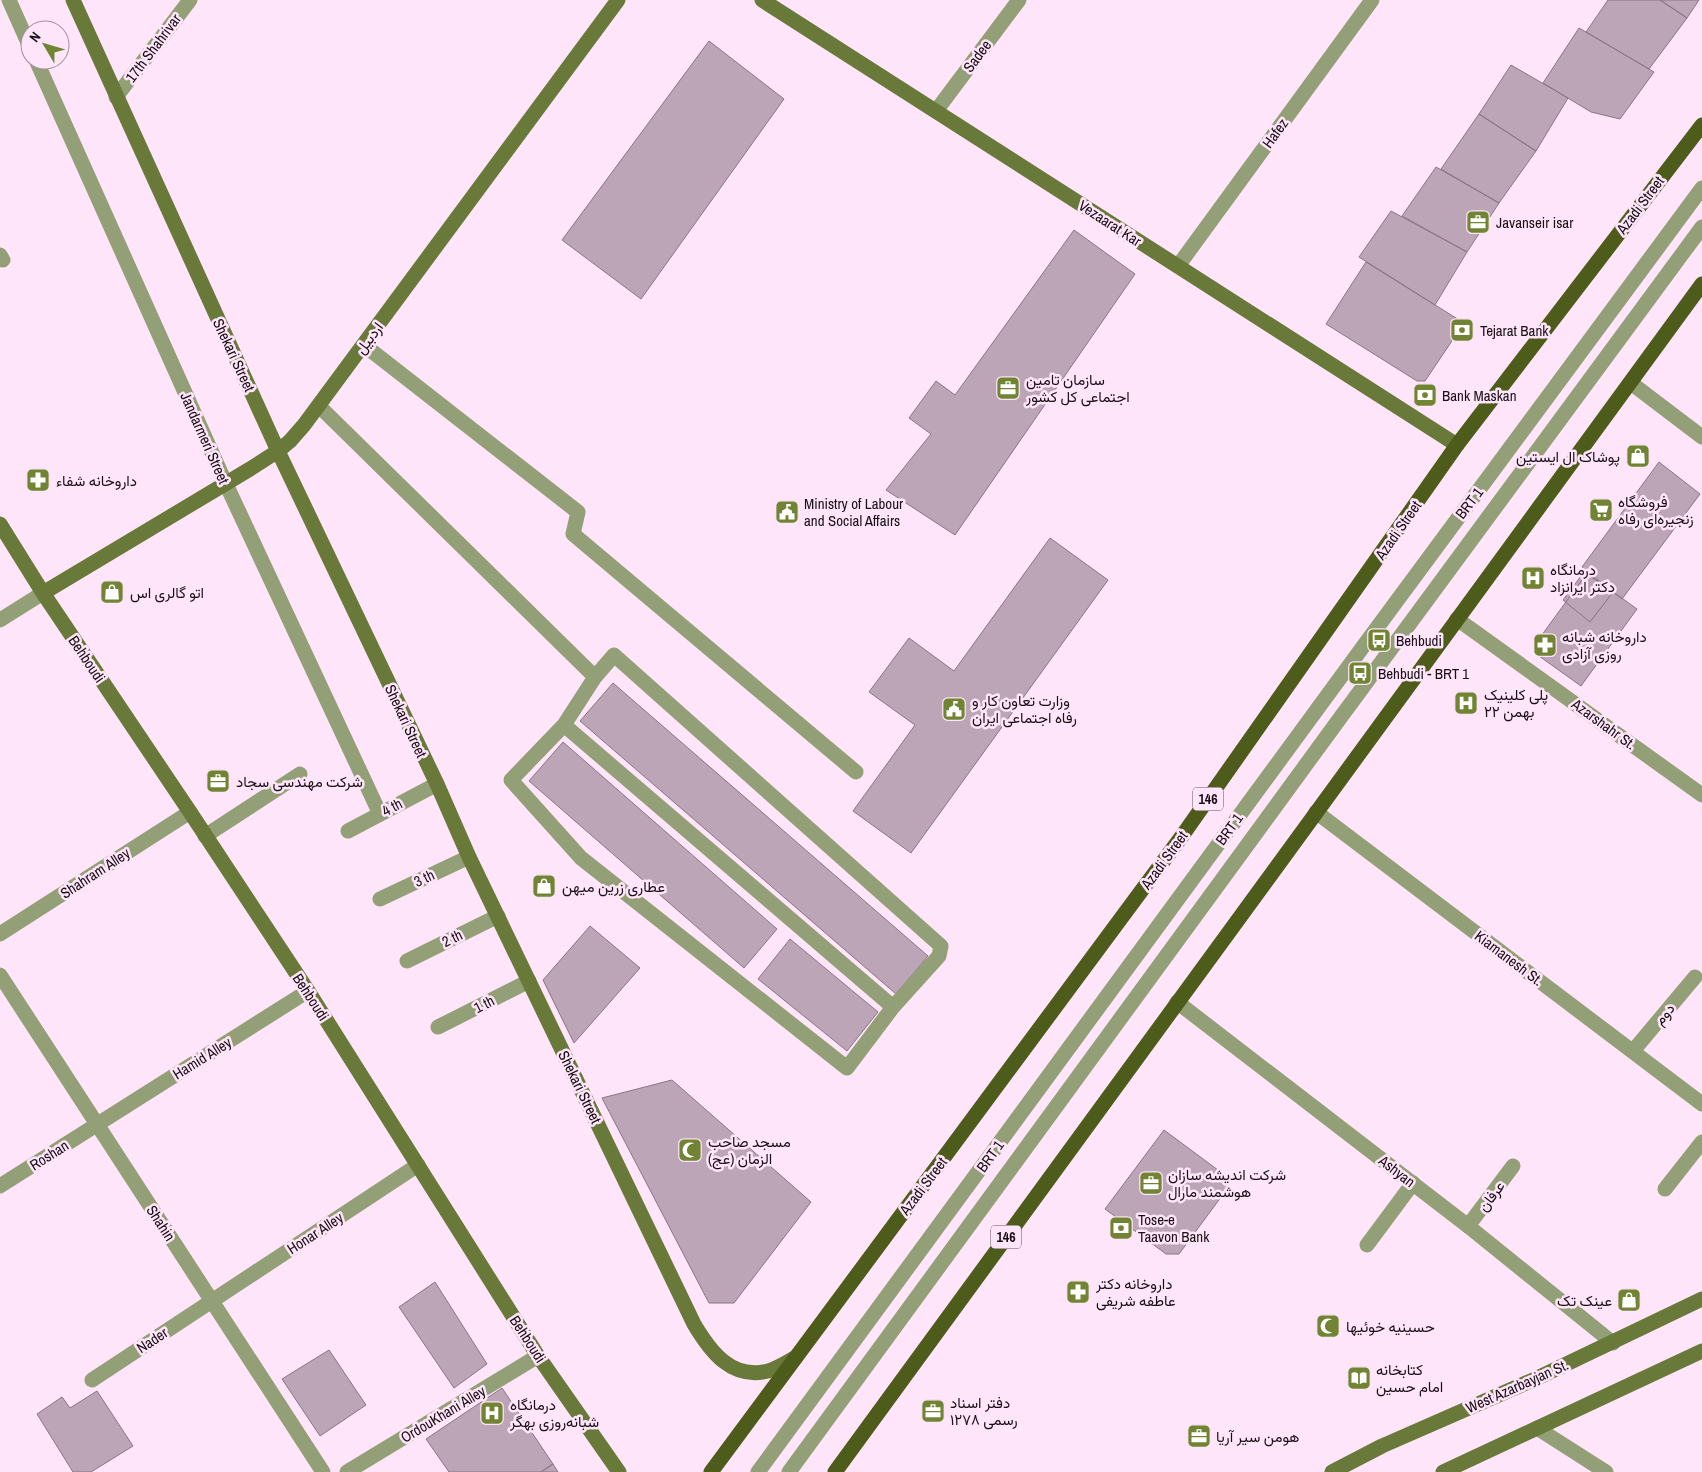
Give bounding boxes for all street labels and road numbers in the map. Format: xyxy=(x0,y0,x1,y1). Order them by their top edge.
street label: 17th Shahrivar xyxy=(120,9,186,87)
street label: Sadee xyxy=(958,35,996,77)
street label: Hafez xyxy=(1257,114,1293,152)
street label: Azadi Street xyxy=(1611,171,1669,239)
street label: Vezaarat Kar xyxy=(1074,195,1146,251)
street label: Shekari Street xyxy=(208,315,260,396)
street label: اردبیل xyxy=(350,318,388,358)
street label: Jandarmeri Street xyxy=(175,389,235,488)
street label: BRT 1 xyxy=(1450,483,1488,523)
street label: Azadi Street xyxy=(1369,496,1426,565)
street label: Behboudi xyxy=(64,631,110,687)
street label: Shekari Street xyxy=(380,681,432,762)
street label: Azarshahr St. xyxy=(1567,693,1640,754)
road number: 146 xyxy=(1193,788,1223,811)
street label: 4 th xyxy=(378,793,406,821)
street label: BRT 1 xyxy=(1210,809,1248,849)
street label: Azadi Street xyxy=(1135,826,1193,894)
street label: Shahram Alley xyxy=(56,842,135,903)
street label: 3 th xyxy=(410,864,438,892)
street label: 2 th xyxy=(438,924,466,952)
street label: Kiamanesh St. xyxy=(1470,925,1548,991)
street label: Behboudi xyxy=(288,969,334,1025)
street label: 1 th xyxy=(470,990,498,1018)
street label: دوم xyxy=(1649,999,1679,1029)
street label: Hamid Alley xyxy=(169,1031,236,1084)
street label: Shekari Street xyxy=(553,1047,607,1127)
street label: Roshan xyxy=(25,1135,73,1175)
street label: BRT 1 xyxy=(971,1136,1009,1176)
street label: Ashyan xyxy=(1374,1149,1420,1192)
street label: Azadi Street xyxy=(894,1152,952,1220)
street label: عرفان xyxy=(1473,1176,1510,1216)
street label: Shahin xyxy=(142,1201,180,1245)
street label: Honar Alley xyxy=(283,1207,348,1259)
road number: 146 xyxy=(991,1226,1021,1248)
street label: Behboudi xyxy=(505,1311,551,1367)
street label: Nader xyxy=(132,1322,172,1358)
street label: West Azarbayjan St. xyxy=(1462,1354,1572,1418)
street label: OrdouKhani Alley xyxy=(397,1380,490,1448)

